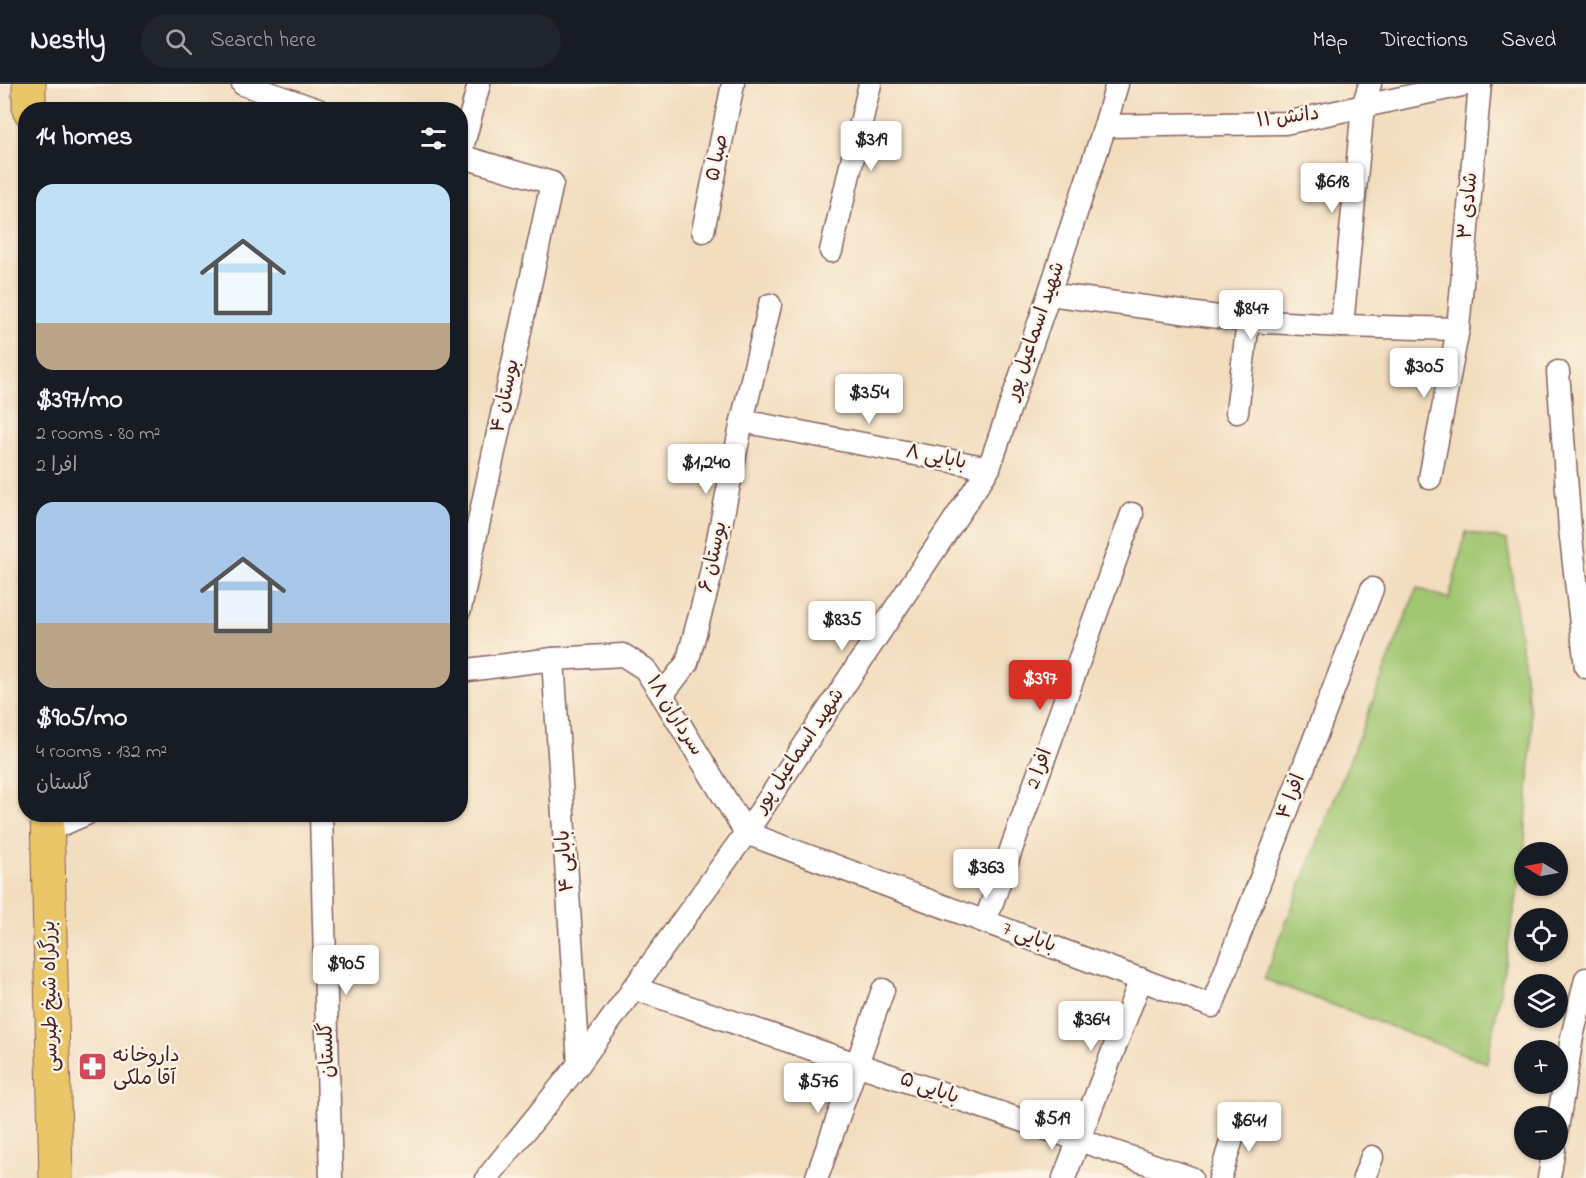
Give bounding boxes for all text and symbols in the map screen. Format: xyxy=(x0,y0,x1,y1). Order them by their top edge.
search box xyxy=(141,14,561,68)
text: Nestly xyxy=(30,21,105,62)
icon: search xyxy=(162,25,195,58)
text: Search here xyxy=(210,25,316,57)
text: Map xyxy=(1312,26,1348,56)
text: Directions xyxy=(1381,26,1468,56)
text: Saved xyxy=(1501,26,1556,56)
street label: دانش ۱۱ xyxy=(1255,100,1321,136)
text: 14 homes xyxy=(36,119,132,157)
pin: $319 xyxy=(835,121,907,172)
icon: filters xyxy=(417,122,450,155)
text: $319 xyxy=(855,126,887,155)
street label: صبا ۵ xyxy=(699,132,737,184)
pin: $618 xyxy=(1296,163,1368,214)
text: $618 xyxy=(1315,168,1349,197)
street label: شادی ۳ xyxy=(1452,171,1486,241)
icon: home xyxy=(189,223,297,331)
street label: شهید اسماعیل پور xyxy=(998,258,1073,406)
pin: $847 xyxy=(1215,290,1287,341)
text: $847 xyxy=(1233,295,1269,324)
pin: $305 xyxy=(1388,348,1460,399)
text: $305 xyxy=(1404,353,1444,382)
street label: بوستان ۴ xyxy=(484,356,528,436)
pin: $354 xyxy=(833,374,905,425)
text: $354 xyxy=(849,379,889,408)
text: $397/mo xyxy=(36,382,123,420)
text: 2 rooms · 80 m² xyxy=(36,420,161,449)
street label: بابایی ۸ xyxy=(903,438,969,478)
pin: $1,240 xyxy=(657,444,755,495)
text: $1,240 xyxy=(682,449,730,478)
text: افرا 2 xyxy=(36,452,77,481)
street label: بوستان ۶ xyxy=(692,519,736,595)
icon: home xyxy=(189,541,297,649)
pin: $835 xyxy=(806,601,878,652)
text: $835 xyxy=(822,606,862,635)
pin: $397 xyxy=(1004,660,1076,711)
text: $397 xyxy=(1023,665,1057,694)
street label: سرداران ۱۸ xyxy=(638,670,710,762)
street label: شهید اسماعیل پور xyxy=(746,683,853,821)
text: $905/mo xyxy=(36,700,127,738)
text: 4 rooms · 132 m² xyxy=(36,738,167,767)
street label: افرا 2 xyxy=(1019,745,1061,793)
text: گلستان xyxy=(36,770,92,799)
street label: افرا ۴ xyxy=(1270,770,1314,824)
street label: بابایی ۴ xyxy=(549,829,583,893)
north arrow xyxy=(1514,842,1568,896)
map controls xyxy=(1514,842,1568,1160)
pin: $363 xyxy=(950,849,1022,900)
text: $363 xyxy=(967,854,1005,883)
button: locate xyxy=(1514,908,1568,962)
street label: بابایی 7 xyxy=(998,915,1060,961)
street label: بزرگراه شیخ طبرسی xyxy=(35,920,67,1072)
pin: $905 xyxy=(310,945,382,996)
text: $905 xyxy=(327,950,365,979)
button: layers xyxy=(1514,974,1568,1028)
pin: $364 xyxy=(1055,1001,1127,1052)
text: $364 xyxy=(1072,1006,1110,1035)
street label: گلستان xyxy=(313,1022,343,1078)
button: + xyxy=(1514,1040,1568,1094)
place label: داروخانه آقا ملکی xyxy=(113,1042,180,1094)
pharmacy icon: داروخانه آقا ملکی xyxy=(76,1051,108,1083)
pin: $576 xyxy=(782,1063,854,1114)
street label: بابایی ۵ xyxy=(895,1065,963,1113)
text: $576 xyxy=(798,1068,838,1097)
pin: $519 xyxy=(1016,1100,1088,1151)
pin: $641 xyxy=(1213,1102,1285,1153)
text: $519 xyxy=(1034,1105,1070,1134)
button: − xyxy=(1514,1106,1568,1160)
text: $641 xyxy=(1231,1107,1267,1136)

